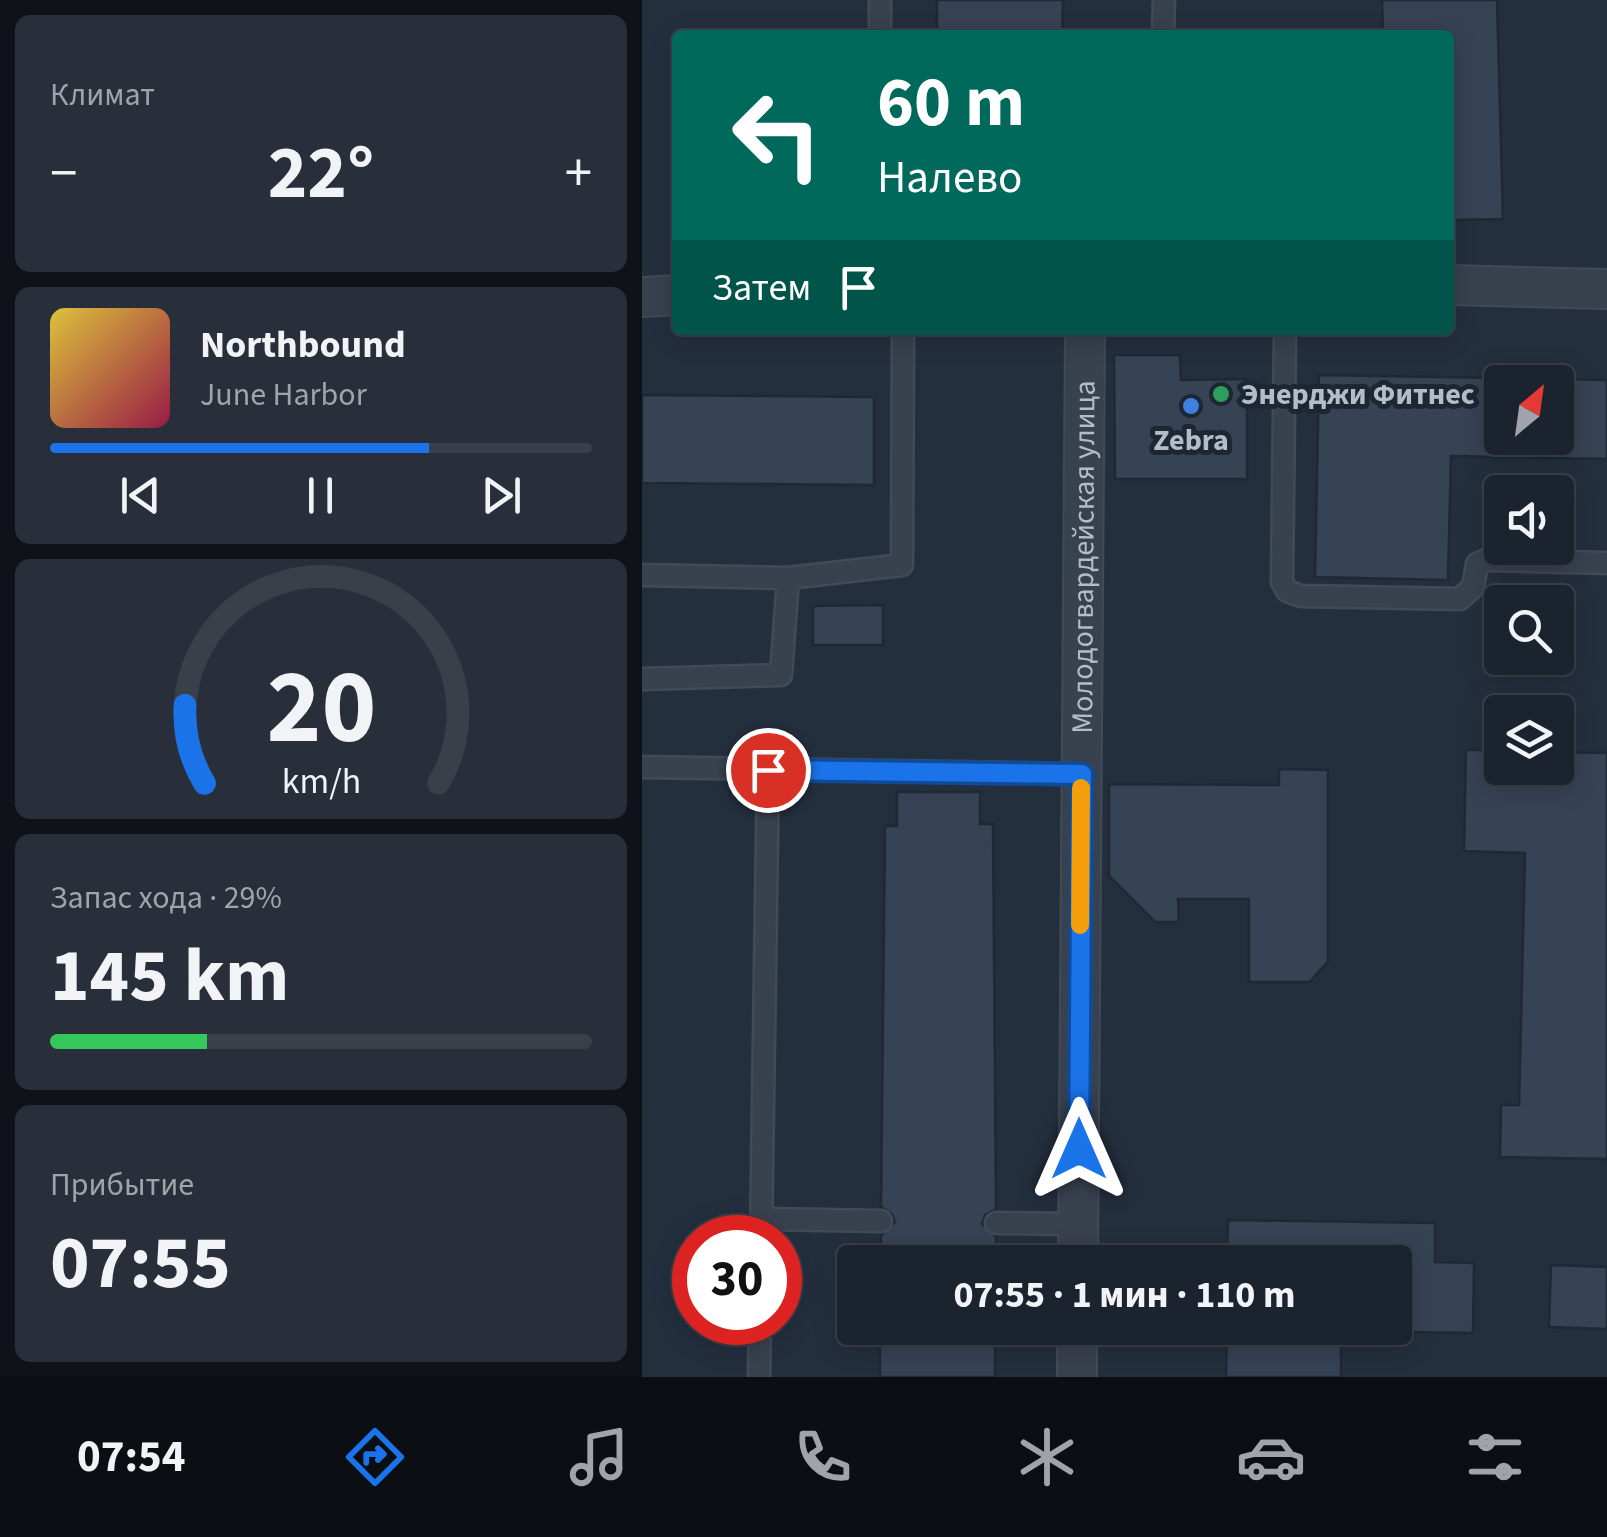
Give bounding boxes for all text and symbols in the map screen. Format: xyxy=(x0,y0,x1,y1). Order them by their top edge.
text: 60 m xyxy=(877,53,1025,153)
icon: left xyxy=(712,70,842,200)
text: Климат xyxy=(50,72,155,118)
text: 22° xyxy=(268,120,374,227)
text: − xyxy=(50,135,77,213)
text: + xyxy=(565,135,592,213)
text: Налево xyxy=(877,146,1023,210)
icon: arrive xyxy=(831,260,886,315)
text: Затем xyxy=(712,261,811,315)
text: Northbound xyxy=(200,318,406,372)
north arrow xyxy=(1484,365,1574,455)
map controls xyxy=(1484,365,1574,785)
text: June Harbor xyxy=(200,372,367,418)
place label: Энерджи Фитнес xyxy=(1241,373,1475,416)
street label: Молодогвардейская улица xyxy=(1061,380,1107,734)
marker: Энерджи Фитнес xyxy=(1210,383,1232,405)
marker: Zebra xyxy=(1180,395,1202,417)
place label: Zebra xyxy=(1153,419,1229,462)
icon: previous xyxy=(113,468,168,523)
icon: pause xyxy=(293,468,348,523)
icon: next xyxy=(474,468,529,523)
button: sound xyxy=(1484,475,1574,565)
button: search xyxy=(1484,585,1574,675)
text: 20 xyxy=(266,635,376,783)
button: layers xyxy=(1484,695,1574,785)
pin xyxy=(726,728,811,813)
icon: arrive xyxy=(741,743,796,798)
text: km/h xyxy=(281,756,361,807)
text: Запас хода · 29% xyxy=(50,875,282,921)
text: 145 km xyxy=(50,923,289,1030)
position arrow xyxy=(1027,1097,1131,1201)
text: Прибытие xyxy=(50,1162,194,1208)
text: 07:55 xyxy=(50,1210,231,1317)
speed limit sign: 30 xyxy=(672,1215,802,1345)
text: 07:55 · 1 мин · 110 m xyxy=(953,1268,1296,1322)
icon: directions xyxy=(340,1422,410,1492)
icon: music xyxy=(564,1422,634,1492)
icon: phone xyxy=(788,1422,858,1492)
icon: climate xyxy=(1012,1422,1082,1492)
icon: car xyxy=(1236,1422,1306,1492)
icon: filters xyxy=(1460,1422,1530,1492)
text: 07:54 xyxy=(77,1425,186,1489)

